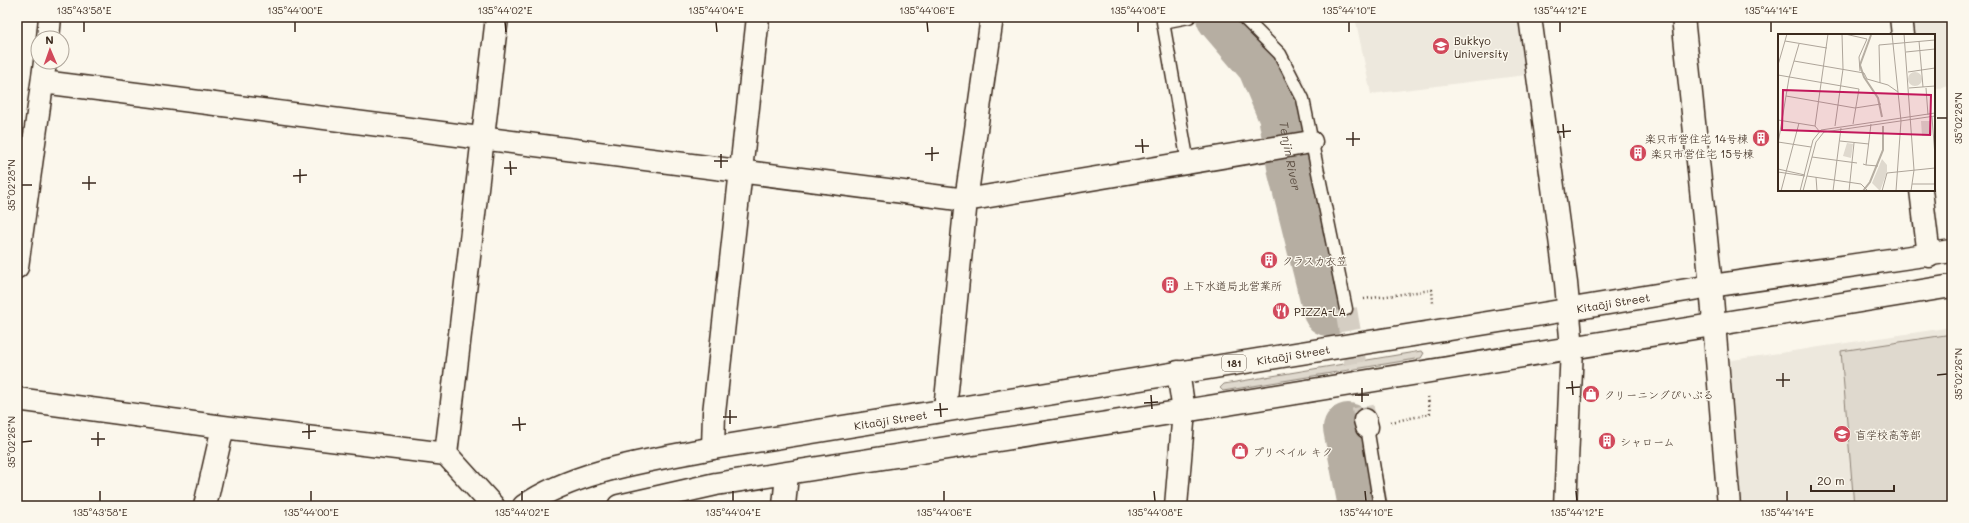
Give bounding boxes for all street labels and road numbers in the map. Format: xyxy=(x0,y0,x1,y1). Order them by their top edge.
street label: Kitaōji Street xyxy=(1575,289,1651,316)
street label: Kitaōji Street xyxy=(1256,341,1331,368)
road number: 181 xyxy=(1222,355,1246,371)
street label: Kitaōji Street xyxy=(853,406,928,433)

